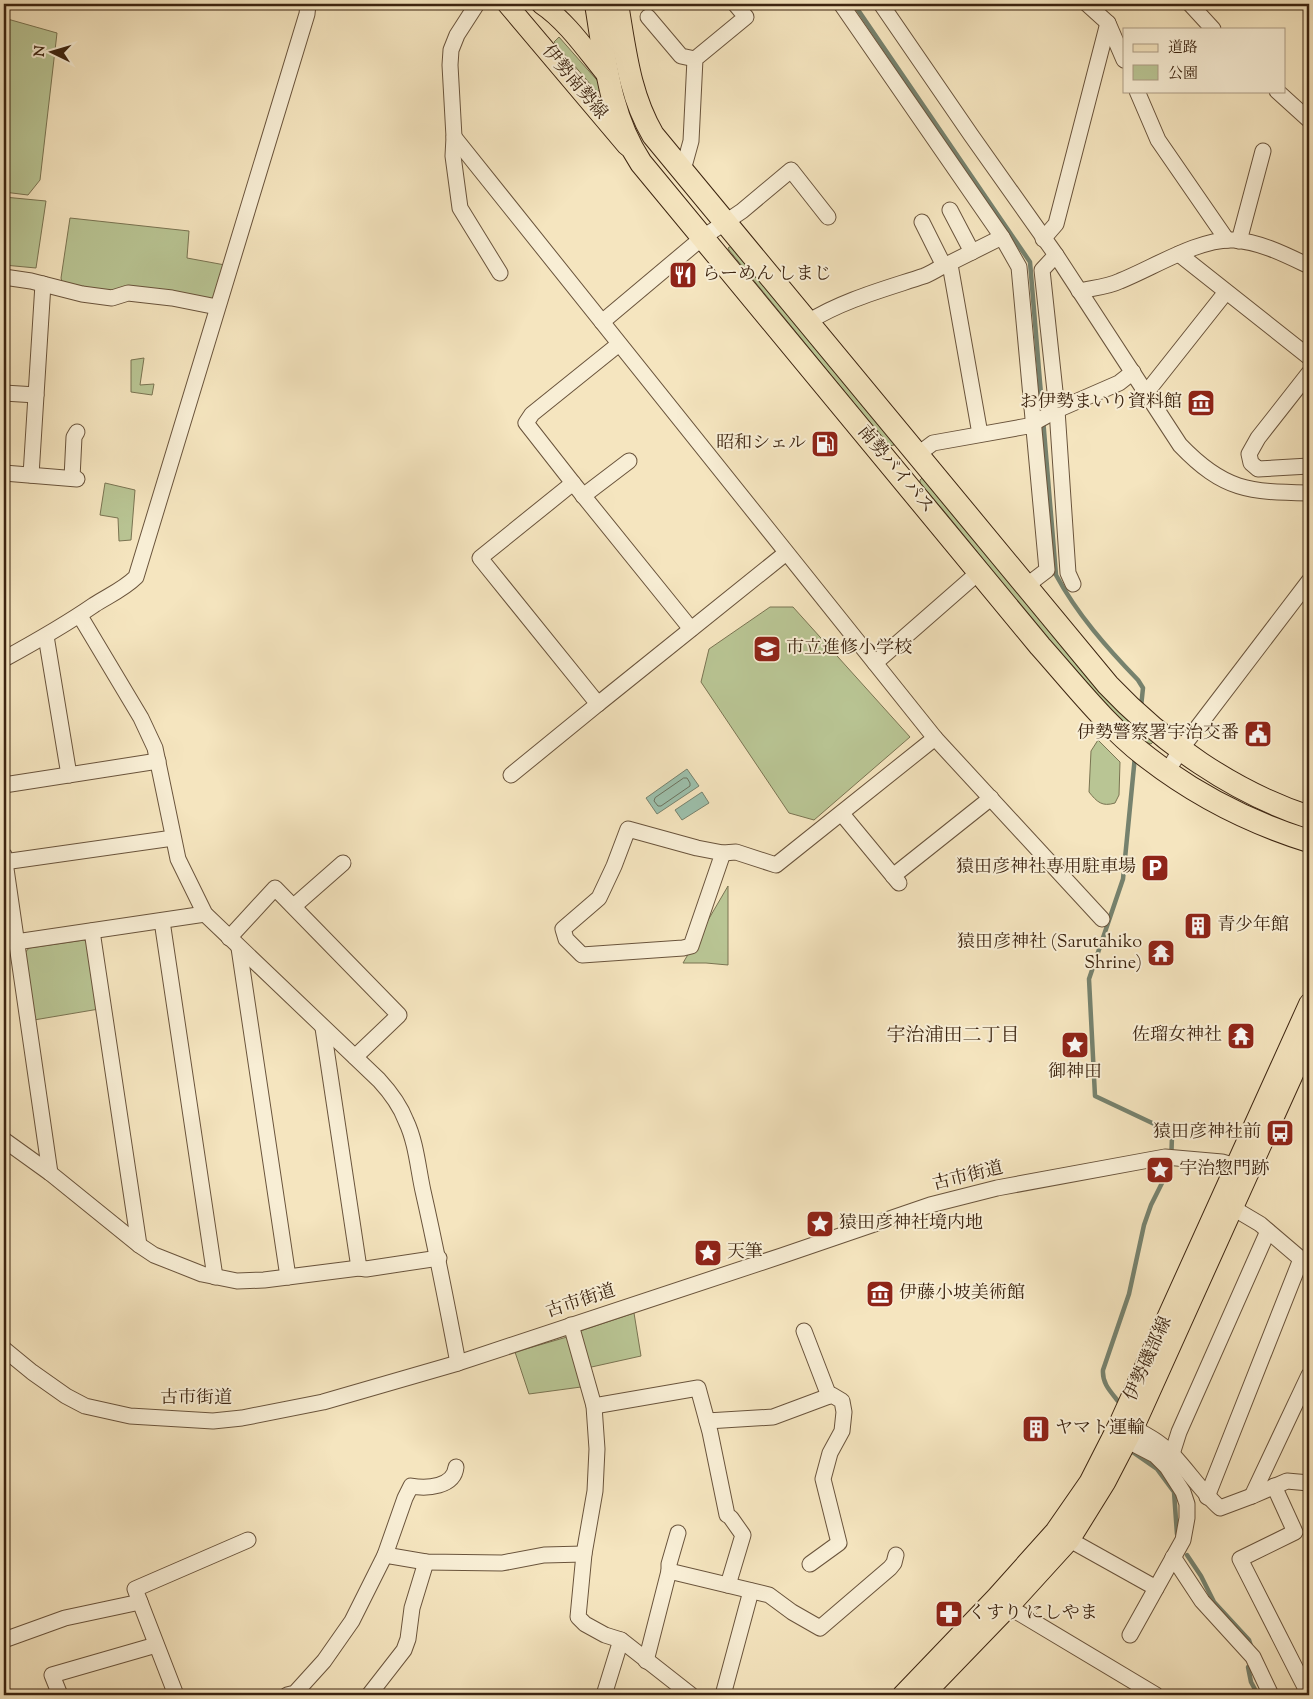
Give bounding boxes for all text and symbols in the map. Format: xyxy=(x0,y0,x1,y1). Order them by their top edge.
north arrow xyxy=(28,28,78,78)
legend xyxy=(1123,28,1286,92)
text: 道路 xyxy=(1168,38,1198,59)
street label: 伊勢南勢線 xyxy=(535,40,613,126)
text: N xyxy=(31,45,51,57)
text: 公園 xyxy=(1168,64,1198,85)
restaurant icon: らーめん しまじ xyxy=(668,260,698,290)
place label: らーめん しまじ xyxy=(702,262,832,288)
museum icon: お伊勢まいり資料館 xyxy=(1186,388,1216,418)
place label: お伊勢まいり資料館 xyxy=(1020,390,1182,416)
street label: 南勢バイパス xyxy=(850,420,940,520)
fuel station icon: 昭和シェル xyxy=(810,429,840,459)
place label: 昭和シェル xyxy=(716,431,806,457)
school or university icon: 市立進修小学校 xyxy=(752,634,782,664)
place label: 市立進修小学校 xyxy=(786,636,912,662)
public building icon: 伊勢警察署宇治交番 xyxy=(1243,719,1273,749)
place label: 伊勢警察署宇治交番 xyxy=(1077,721,1239,747)
parking icon: 猿田彦神社専用駐車場 xyxy=(1140,853,1170,883)
place label: 猿田彦神社専用駐車場 xyxy=(956,855,1136,881)
building icon: 青少年館 xyxy=(1183,911,1213,941)
place label: 青少年館 xyxy=(1217,913,1289,939)
place label: 猿田彦神社 (Sarutahiko Shrine) xyxy=(957,930,1142,977)
temple icon: 猿田彦神社 (Sarutahiko Shrine) xyxy=(1146,938,1176,968)
temple icon: 佐瑠女神社 xyxy=(1226,1021,1256,1051)
district label: 宇治浦田二丁目 xyxy=(886,1023,1020,1050)
place label: 佐瑠女神社 xyxy=(1132,1023,1222,1049)
place icon: 御神田 xyxy=(1060,1030,1090,1060)
place label: 御神田 xyxy=(1048,1060,1102,1086)
bus stop icon: 猿田彦神社前 xyxy=(1265,1118,1295,1148)
place label: 猿田彦神社前 xyxy=(1153,1120,1261,1146)
place icon: 宇治惣門跡 xyxy=(1145,1155,1175,1185)
street label: 古市街道 xyxy=(930,1156,1006,1198)
place label: 宇治惣門跡 xyxy=(1179,1157,1269,1183)
place icon: 猿田彦神社境内地 xyxy=(805,1209,835,1239)
place label: 猿田彦神社境内地 xyxy=(839,1211,983,1237)
place icon: 天筆 xyxy=(693,1238,723,1268)
place label: 天筆 xyxy=(727,1240,763,1266)
street label: 古市街道 xyxy=(543,1279,619,1325)
museum icon: 伊藤小坡美術館 xyxy=(865,1279,895,1309)
place label: 伊藤小坡美術館 xyxy=(899,1281,1025,1307)
street label: 伊勢磯部線 xyxy=(1119,1313,1179,1405)
street label: 古市街道 xyxy=(160,1386,232,1412)
building icon: ヤマト運輸 xyxy=(1021,1414,1051,1444)
place label: ヤマト運輸 xyxy=(1055,1416,1145,1442)
pharmacy icon: くすり にしやま xyxy=(934,1599,964,1629)
place label: くすり にしやま xyxy=(968,1601,1098,1627)

